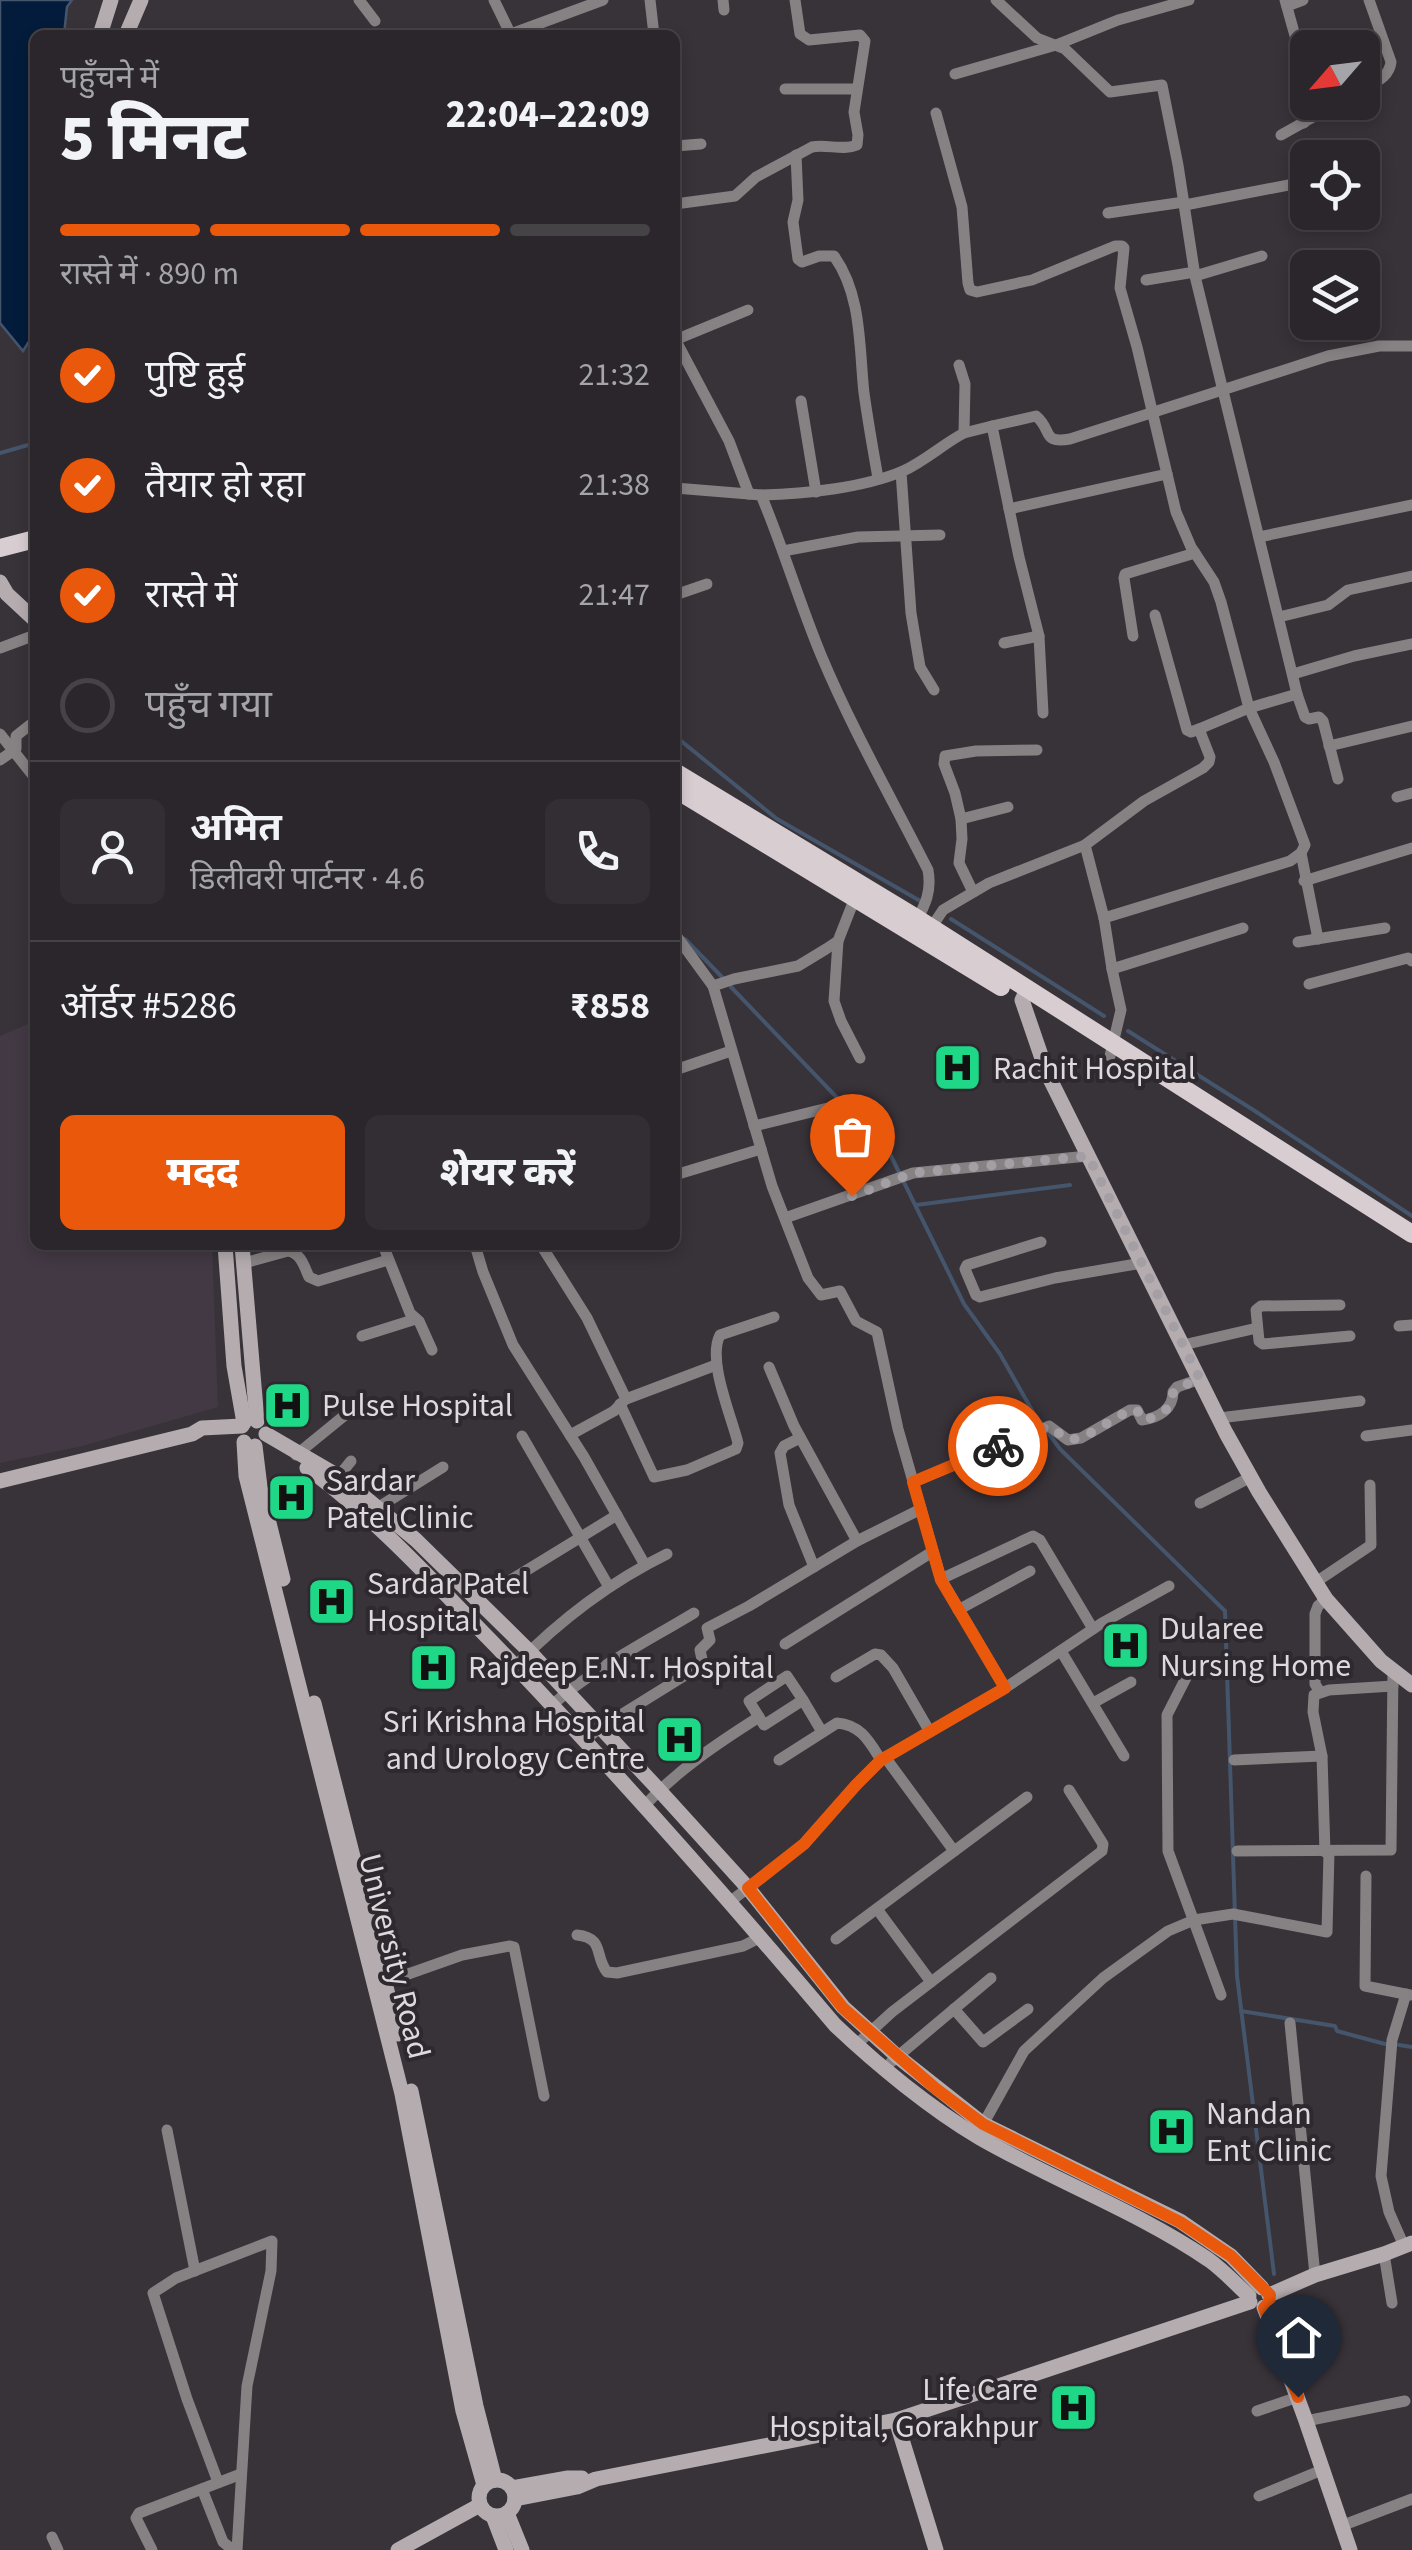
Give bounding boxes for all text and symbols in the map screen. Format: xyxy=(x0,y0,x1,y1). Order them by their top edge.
north arrow xyxy=(1290,30,1380,120)
map controls xyxy=(1290,30,1380,340)
text: पहुँचने में xyxy=(60,55,159,101)
text: 22:04–22:09 xyxy=(446,88,650,142)
text: 5 मिनट xyxy=(60,92,248,185)
button: locate xyxy=(1290,140,1380,230)
button: layers xyxy=(1290,250,1380,340)
text: रास्ते में · 890 m xyxy=(60,251,239,297)
icon: check xyxy=(60,348,115,403)
text: पुष्टि हुई xyxy=(145,348,245,402)
text: 21:32 xyxy=(578,352,650,398)
icon: check xyxy=(60,458,115,513)
text: तैयार हो रहा xyxy=(145,458,305,512)
text: 21:38 xyxy=(578,462,650,508)
icon: check xyxy=(60,568,115,623)
text: रास्ते में xyxy=(145,568,237,622)
text: 21:47 xyxy=(578,572,650,618)
text: पहुँच गया xyxy=(145,678,272,732)
button: person xyxy=(60,799,165,904)
button: phone xyxy=(545,799,650,904)
text: अमित xyxy=(190,801,282,855)
text: डिलीवरी पार्टनर · 4.6 xyxy=(190,856,425,902)
text: ऑर्डर #5286 xyxy=(60,979,237,1033)
text: ₹858 xyxy=(570,979,650,1033)
hospital icon: Rachit Hospital xyxy=(932,1042,984,1094)
place label: Rachit Hospital xyxy=(993,1046,1196,1092)
pin xyxy=(810,1094,895,1197)
icon: bag xyxy=(825,1109,880,1164)
button: मदद xyxy=(60,1115,345,1230)
button: शेयर करें xyxy=(365,1115,650,1230)
hospital icon: Pulse Hospital xyxy=(261,1379,313,1431)
place label: Pulse Hospital xyxy=(322,1383,513,1429)
courier xyxy=(948,1396,1048,1496)
icon: bike xyxy=(971,1419,1026,1474)
place label: Sardar Patel Clinic xyxy=(326,1458,474,1541)
hospital icon: Sardar Patel Clinic xyxy=(265,1472,317,1524)
place label: Sardar Patel Hospital xyxy=(367,1561,529,1644)
hospital icon: Sardar Patel Hospital xyxy=(306,1575,358,1627)
place label: Dularee Nursing Home xyxy=(1160,1606,1351,1689)
hospital icon: Dularee Nursing Home xyxy=(1099,1620,1151,1672)
hospital icon: Rajdeep E.N.T. Hospital xyxy=(407,1641,459,1693)
place label: Rajdeep E.N.T. Hospital xyxy=(468,1645,774,1691)
place label: Sri Krishna Hospital and Urology Centre xyxy=(383,1699,645,1782)
hospital icon: Sri Krishna Hospital and Urology Centre xyxy=(654,1713,706,1765)
street label: University Road xyxy=(346,1849,442,2064)
place label: Nandan Ent Clinic xyxy=(1206,2091,1332,2174)
hospital icon: Nandan Ent Clinic xyxy=(1145,2105,1197,2157)
pin xyxy=(1256,2295,1341,2398)
icon: home xyxy=(1271,2310,1326,2365)
place label: Life Care Hospital, Gorakhpur xyxy=(769,2367,1039,2450)
hospital icon: Life Care Hospital, Gorakhpur xyxy=(1047,2381,1099,2433)

